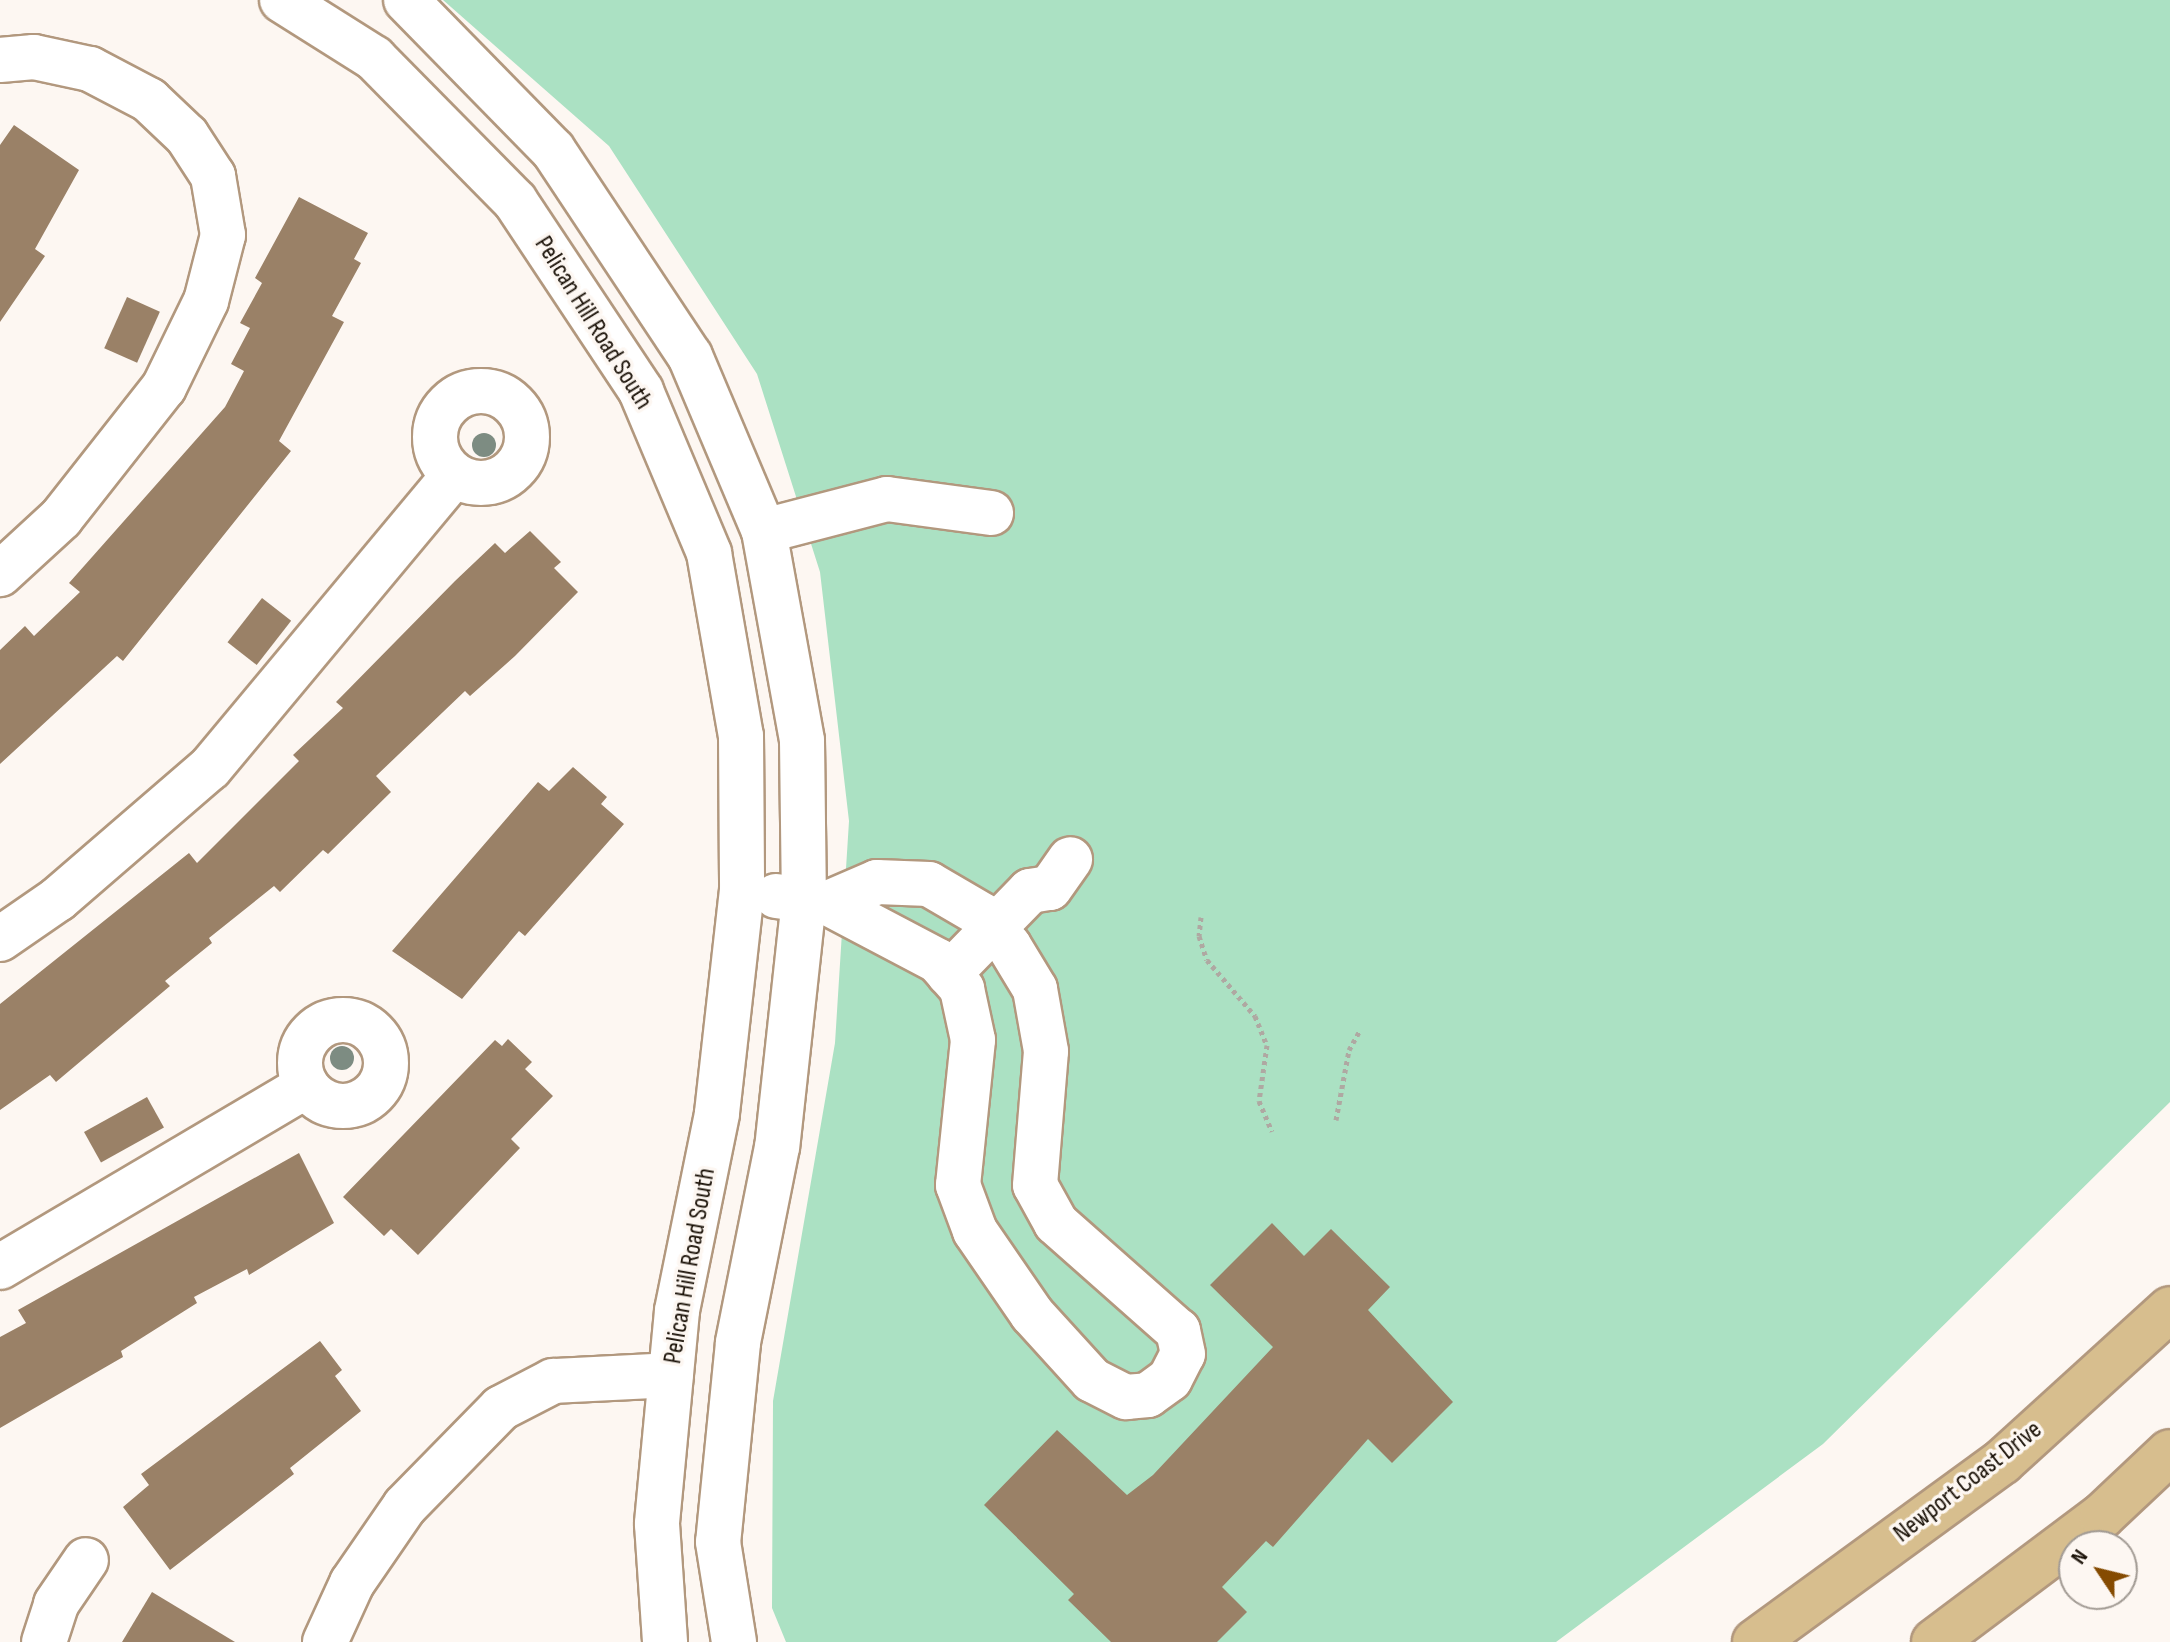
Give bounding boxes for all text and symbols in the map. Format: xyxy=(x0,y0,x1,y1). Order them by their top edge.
street label: Pelican Hill Road South xyxy=(527,231,659,415)
street label: Pelican Hill Road South xyxy=(657,1166,723,1366)
street label: Newport Coast Drive xyxy=(1888,1414,2048,1550)
north arrow xyxy=(2058,1530,2138,1610)
text: N xyxy=(2065,1545,2094,1570)

